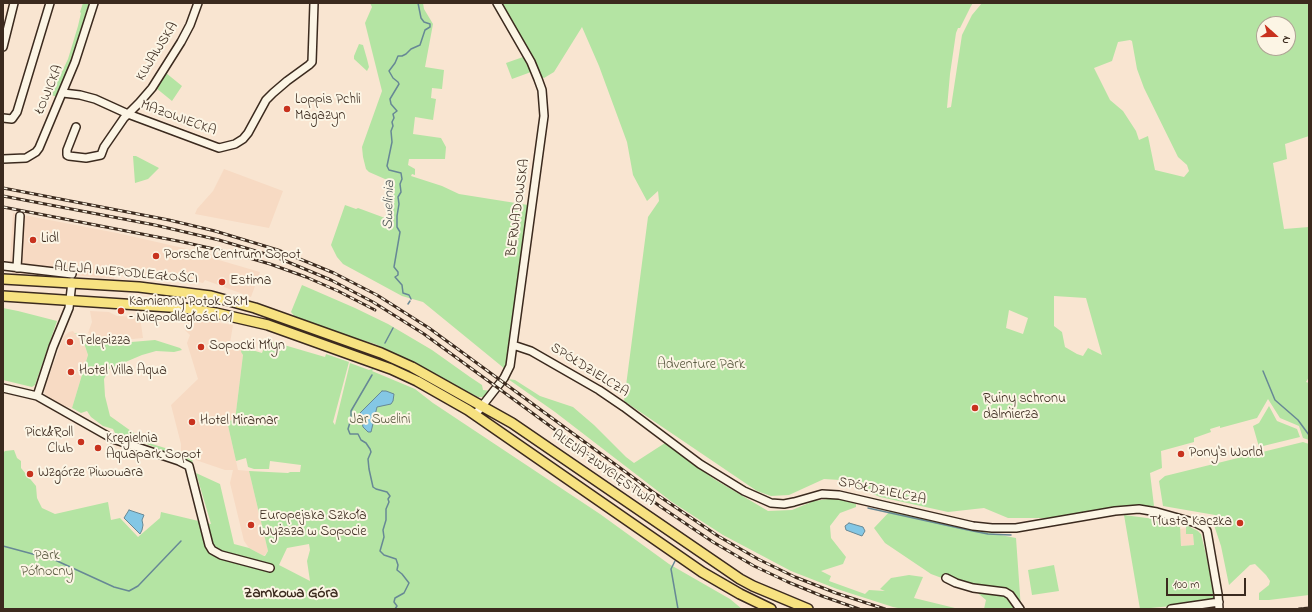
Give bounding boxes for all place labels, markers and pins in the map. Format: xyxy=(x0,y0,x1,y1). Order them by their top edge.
place label: Loppis Pchli Magazyn xyxy=(295,93,361,126)
marker: Loppis Pchli Magazyn xyxy=(282,104,292,114)
place label: Lidl xyxy=(41,232,59,248)
marker: Lidl xyxy=(28,235,38,245)
place label: Porsche Centrum Sopot xyxy=(164,248,301,264)
marker: Porsche Centrum Sopot xyxy=(151,251,161,261)
place label: Estima xyxy=(230,274,271,290)
marker: Estima xyxy=(217,277,227,287)
place label: Kamienny Potok SKM – Niepodległości 01 xyxy=(129,295,248,328)
marker: Kamienny Potok SKM – Niepodległości 01 xyxy=(116,306,126,316)
place label: Telepizza xyxy=(78,334,130,350)
marker: Telepizza xyxy=(65,337,75,347)
place label: Sopocki Młyn xyxy=(209,339,285,355)
marker: Sopocki Młyn xyxy=(196,342,206,352)
place label: Hotel Villa Aqua xyxy=(79,364,167,380)
marker: Hotel Villa Aqua xyxy=(66,367,76,377)
place label: Ruiny schronu dalmierza xyxy=(983,392,1066,424)
marker: Ruiny schronu dalmierza xyxy=(970,403,980,413)
place label: Hotel Miramar xyxy=(200,414,278,430)
marker: Hotel Miramar xyxy=(187,417,197,427)
place label: Pick&Roll Club xyxy=(25,426,73,458)
place label: Kręgielnia Aquapark Sopot xyxy=(106,432,201,464)
marker: Pick&Roll Club xyxy=(76,437,86,447)
marker: Kręgielnia Aquapark Sopot xyxy=(93,443,103,453)
place label: Pony's World xyxy=(1189,446,1263,462)
marker: Pony's World xyxy=(1176,449,1186,459)
place label: Wzgórze Piwowara xyxy=(38,466,143,482)
marker: Wzgórze Piwowara xyxy=(25,469,35,479)
place label: Europejska Szkoła Wyższa w Sopocie xyxy=(259,509,367,542)
place label: Tłusta Kaczka xyxy=(1150,515,1232,531)
marker: Tłusta Kaczka xyxy=(1235,518,1245,528)
marker: Europejska Szkoła Wyższa w Sopocie xyxy=(246,520,256,530)

